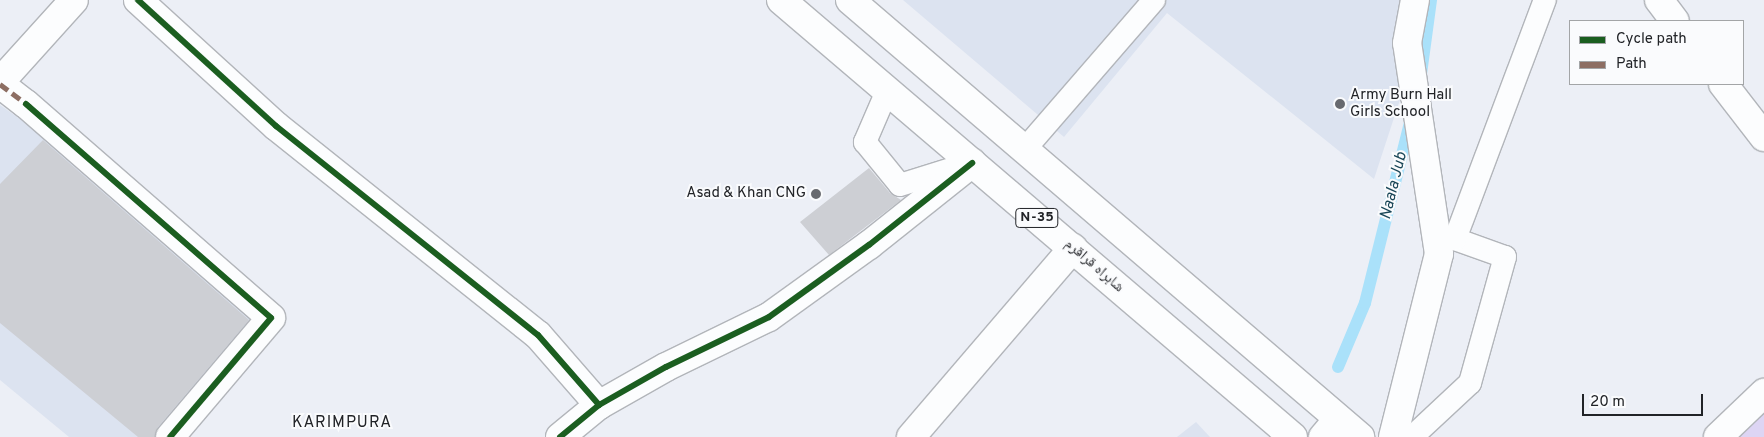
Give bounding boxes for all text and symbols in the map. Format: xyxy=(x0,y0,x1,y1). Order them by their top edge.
legend xyxy=(1569,20,1744,85)
text: Cycle path xyxy=(1616,30,1687,49)
text: Path xyxy=(1616,55,1647,74)
place label: Army Burn Hall Girls School xyxy=(1350,86,1452,121)
marker: Army Burn Hall Girls School xyxy=(1334,98,1346,110)
water label: Naala Jub xyxy=(1376,150,1412,222)
place label: Asad & Khan CNG xyxy=(686,185,806,203)
marker: Asad & Khan CNG xyxy=(810,188,822,200)
road number: N-35 xyxy=(1014,207,1060,230)
street label: شاہراہ قراقرم xyxy=(1061,235,1127,297)
scale bar xyxy=(1584,384,1705,416)
text: 20 m xyxy=(1590,393,1625,412)
district label: KARIMPURA xyxy=(291,413,393,433)

